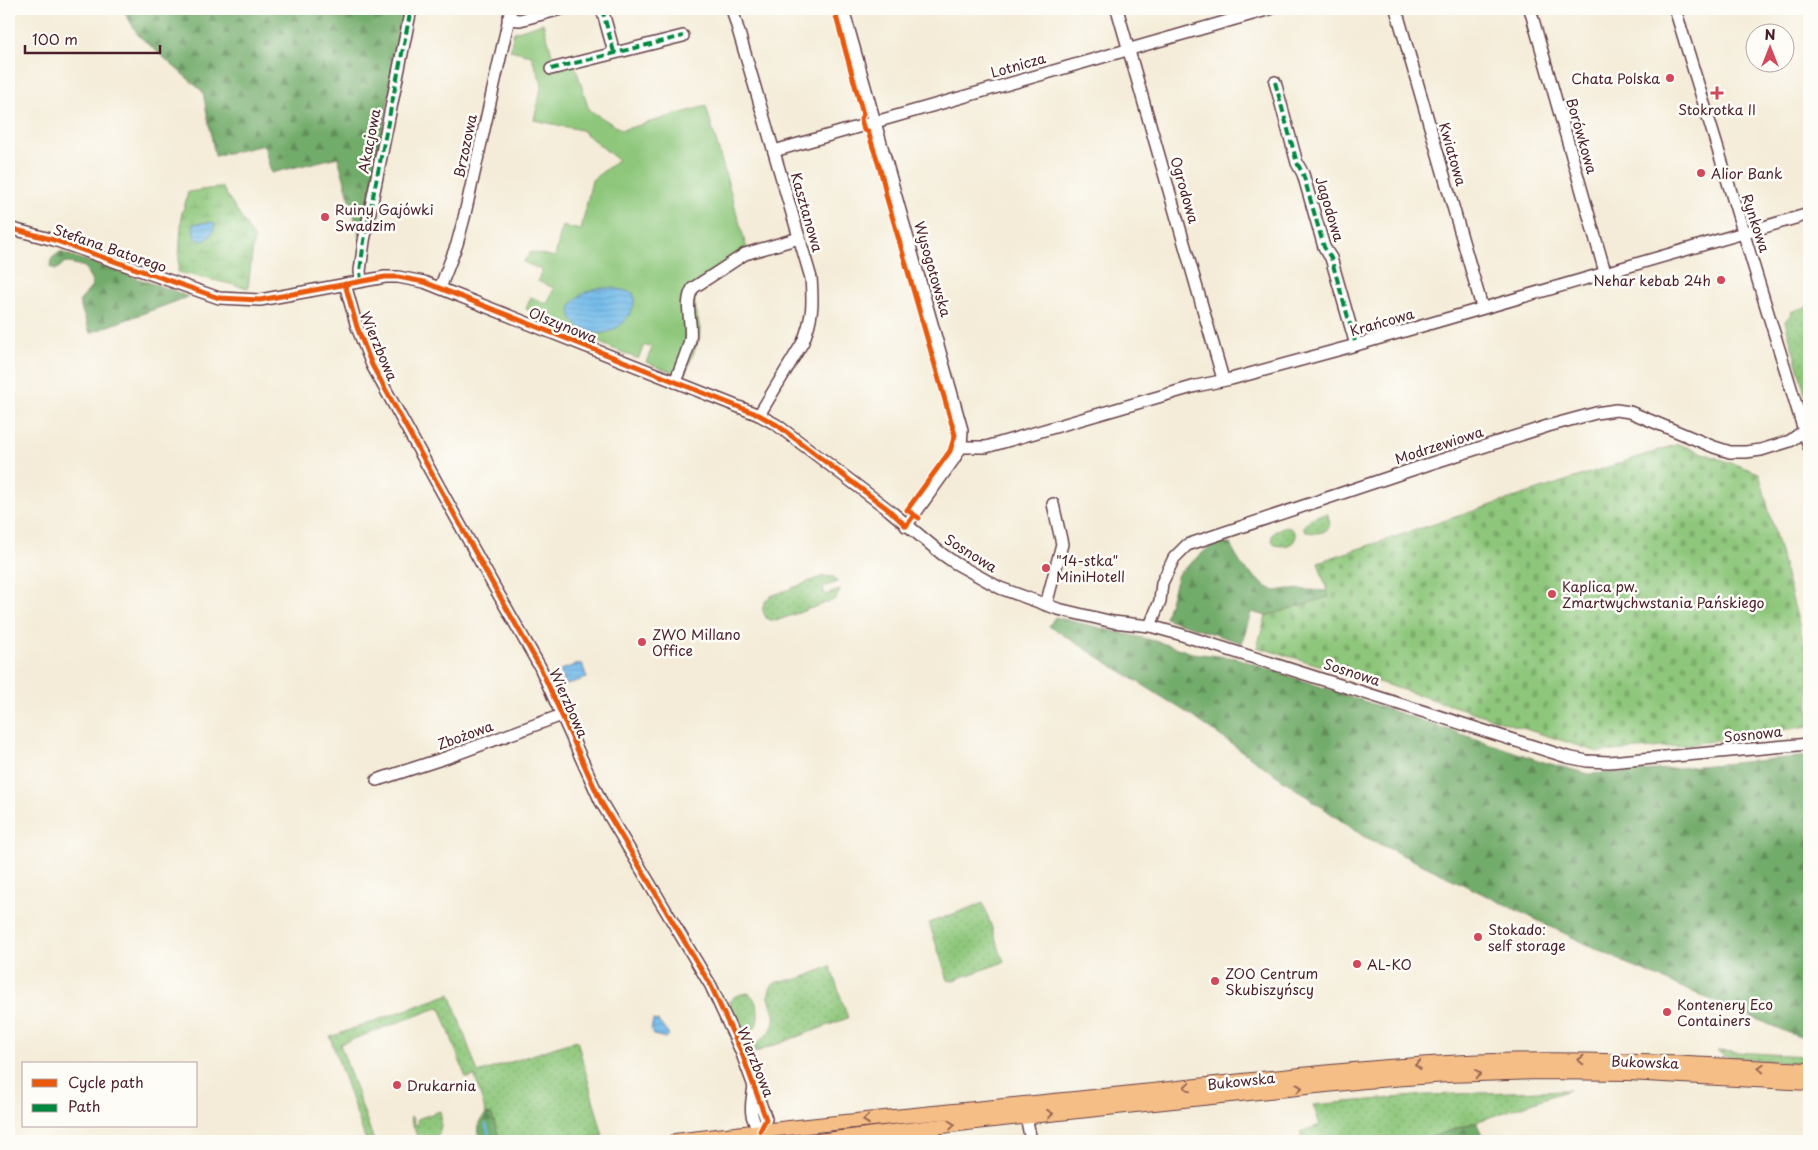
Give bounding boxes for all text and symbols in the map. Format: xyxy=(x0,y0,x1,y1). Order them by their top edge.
scale bar xyxy=(25,22,160,54)
north arrow xyxy=(1746,22,1796,72)
text: N xyxy=(1764,24,1776,45)
text: 100 m xyxy=(32,27,78,50)
street label: Lotnicza xyxy=(988,47,1048,83)
place label: Chata Polska xyxy=(1571,68,1660,89)
marker: Chata Polska xyxy=(1664,72,1676,84)
marker: Stokrotka II xyxy=(1711,87,1723,99)
street label: Borówkowa xyxy=(1561,96,1603,177)
place label: Stokrotka II xyxy=(1678,99,1756,120)
street label: Akacjowa xyxy=(352,107,386,175)
street label: Brzozowa xyxy=(448,112,482,180)
street label: Kwiatowa xyxy=(1434,120,1472,189)
street label: Ogrodowa xyxy=(1165,154,1205,226)
place label: Alior Bank xyxy=(1711,163,1783,184)
marker: Alior Bank xyxy=(1695,167,1707,179)
street label: Kasztanowa xyxy=(786,170,829,255)
street label: Jagodowa xyxy=(1310,174,1350,245)
street label: Rynkowa xyxy=(1737,191,1775,255)
place label: Ruiny Gajówki Swadzim xyxy=(335,199,434,236)
marker: Ruiny Gajówki Swadzim xyxy=(319,211,331,223)
street label: Stefana Batorego xyxy=(50,219,170,277)
street label: Wysogotowska xyxy=(909,219,957,320)
place label: Nehar kebab 24h xyxy=(1593,270,1711,291)
marker: Nehar kebab 24h xyxy=(1715,274,1727,286)
street label: Olszynowa xyxy=(526,302,601,348)
street label: Krańcowa xyxy=(1347,303,1417,341)
street label: Wierzbowa xyxy=(355,308,403,384)
street label: Modrzewiowa xyxy=(1392,421,1486,469)
street label: Sosnowa xyxy=(941,529,1002,578)
place label: "14-stka" MiniHotell xyxy=(1056,550,1125,587)
marker: "14-stka" MiniHotell xyxy=(1040,562,1052,574)
place label: Kaplica pw. Zmartwychwstania Pańskiego xyxy=(1562,576,1765,613)
marker: Kaplica pw. Zmartwychwstania Pańskiego xyxy=(1546,588,1558,600)
place label: ZWO Millano Office xyxy=(652,624,741,661)
marker: ZWO Millano Office xyxy=(636,636,648,648)
street label: Sosnowa xyxy=(1321,653,1383,691)
street label: Wierzbowa xyxy=(544,665,594,741)
street label: Zbożowa xyxy=(434,715,496,755)
street label: Sosnowa xyxy=(1723,720,1783,747)
place label: Stokado: self storage xyxy=(1488,919,1566,956)
marker: Stokado: self storage xyxy=(1472,931,1484,943)
place label: AL-KO xyxy=(1367,954,1412,975)
marker: AL-KO xyxy=(1351,958,1363,970)
place label: ZOO Centrum Skubiszyńscy xyxy=(1225,963,1318,1000)
marker: ZOO Centrum Skubiszyńscy xyxy=(1209,975,1221,987)
place label: Kontenery Eco Containers xyxy=(1677,994,1773,1031)
marker: Kontenery Eco Containers xyxy=(1661,1006,1673,1018)
street label: Wierzbowa xyxy=(732,1024,780,1100)
street label: Bukowska xyxy=(1611,1050,1680,1074)
one-way arrow xyxy=(1577,1055,1584,1065)
one-way arrow xyxy=(1414,1059,1422,1070)
legend xyxy=(22,1062,198,1128)
one-way arrow xyxy=(1756,1062,1764,1073)
street label: Bukowska xyxy=(1206,1067,1276,1095)
one-way arrow xyxy=(1475,1068,1483,1079)
text: Cycle path xyxy=(68,1070,144,1093)
place label: Drukarnia xyxy=(407,1075,476,1096)
marker: Drukarnia xyxy=(391,1079,403,1091)
one-way arrow xyxy=(1183,1081,1191,1092)
one-way arrow xyxy=(1295,1083,1303,1094)
text: Path xyxy=(68,1094,100,1117)
one-way arrow xyxy=(1047,1109,1055,1120)
one-way arrow xyxy=(862,1114,870,1125)
one-way arrow xyxy=(948,1120,956,1131)

